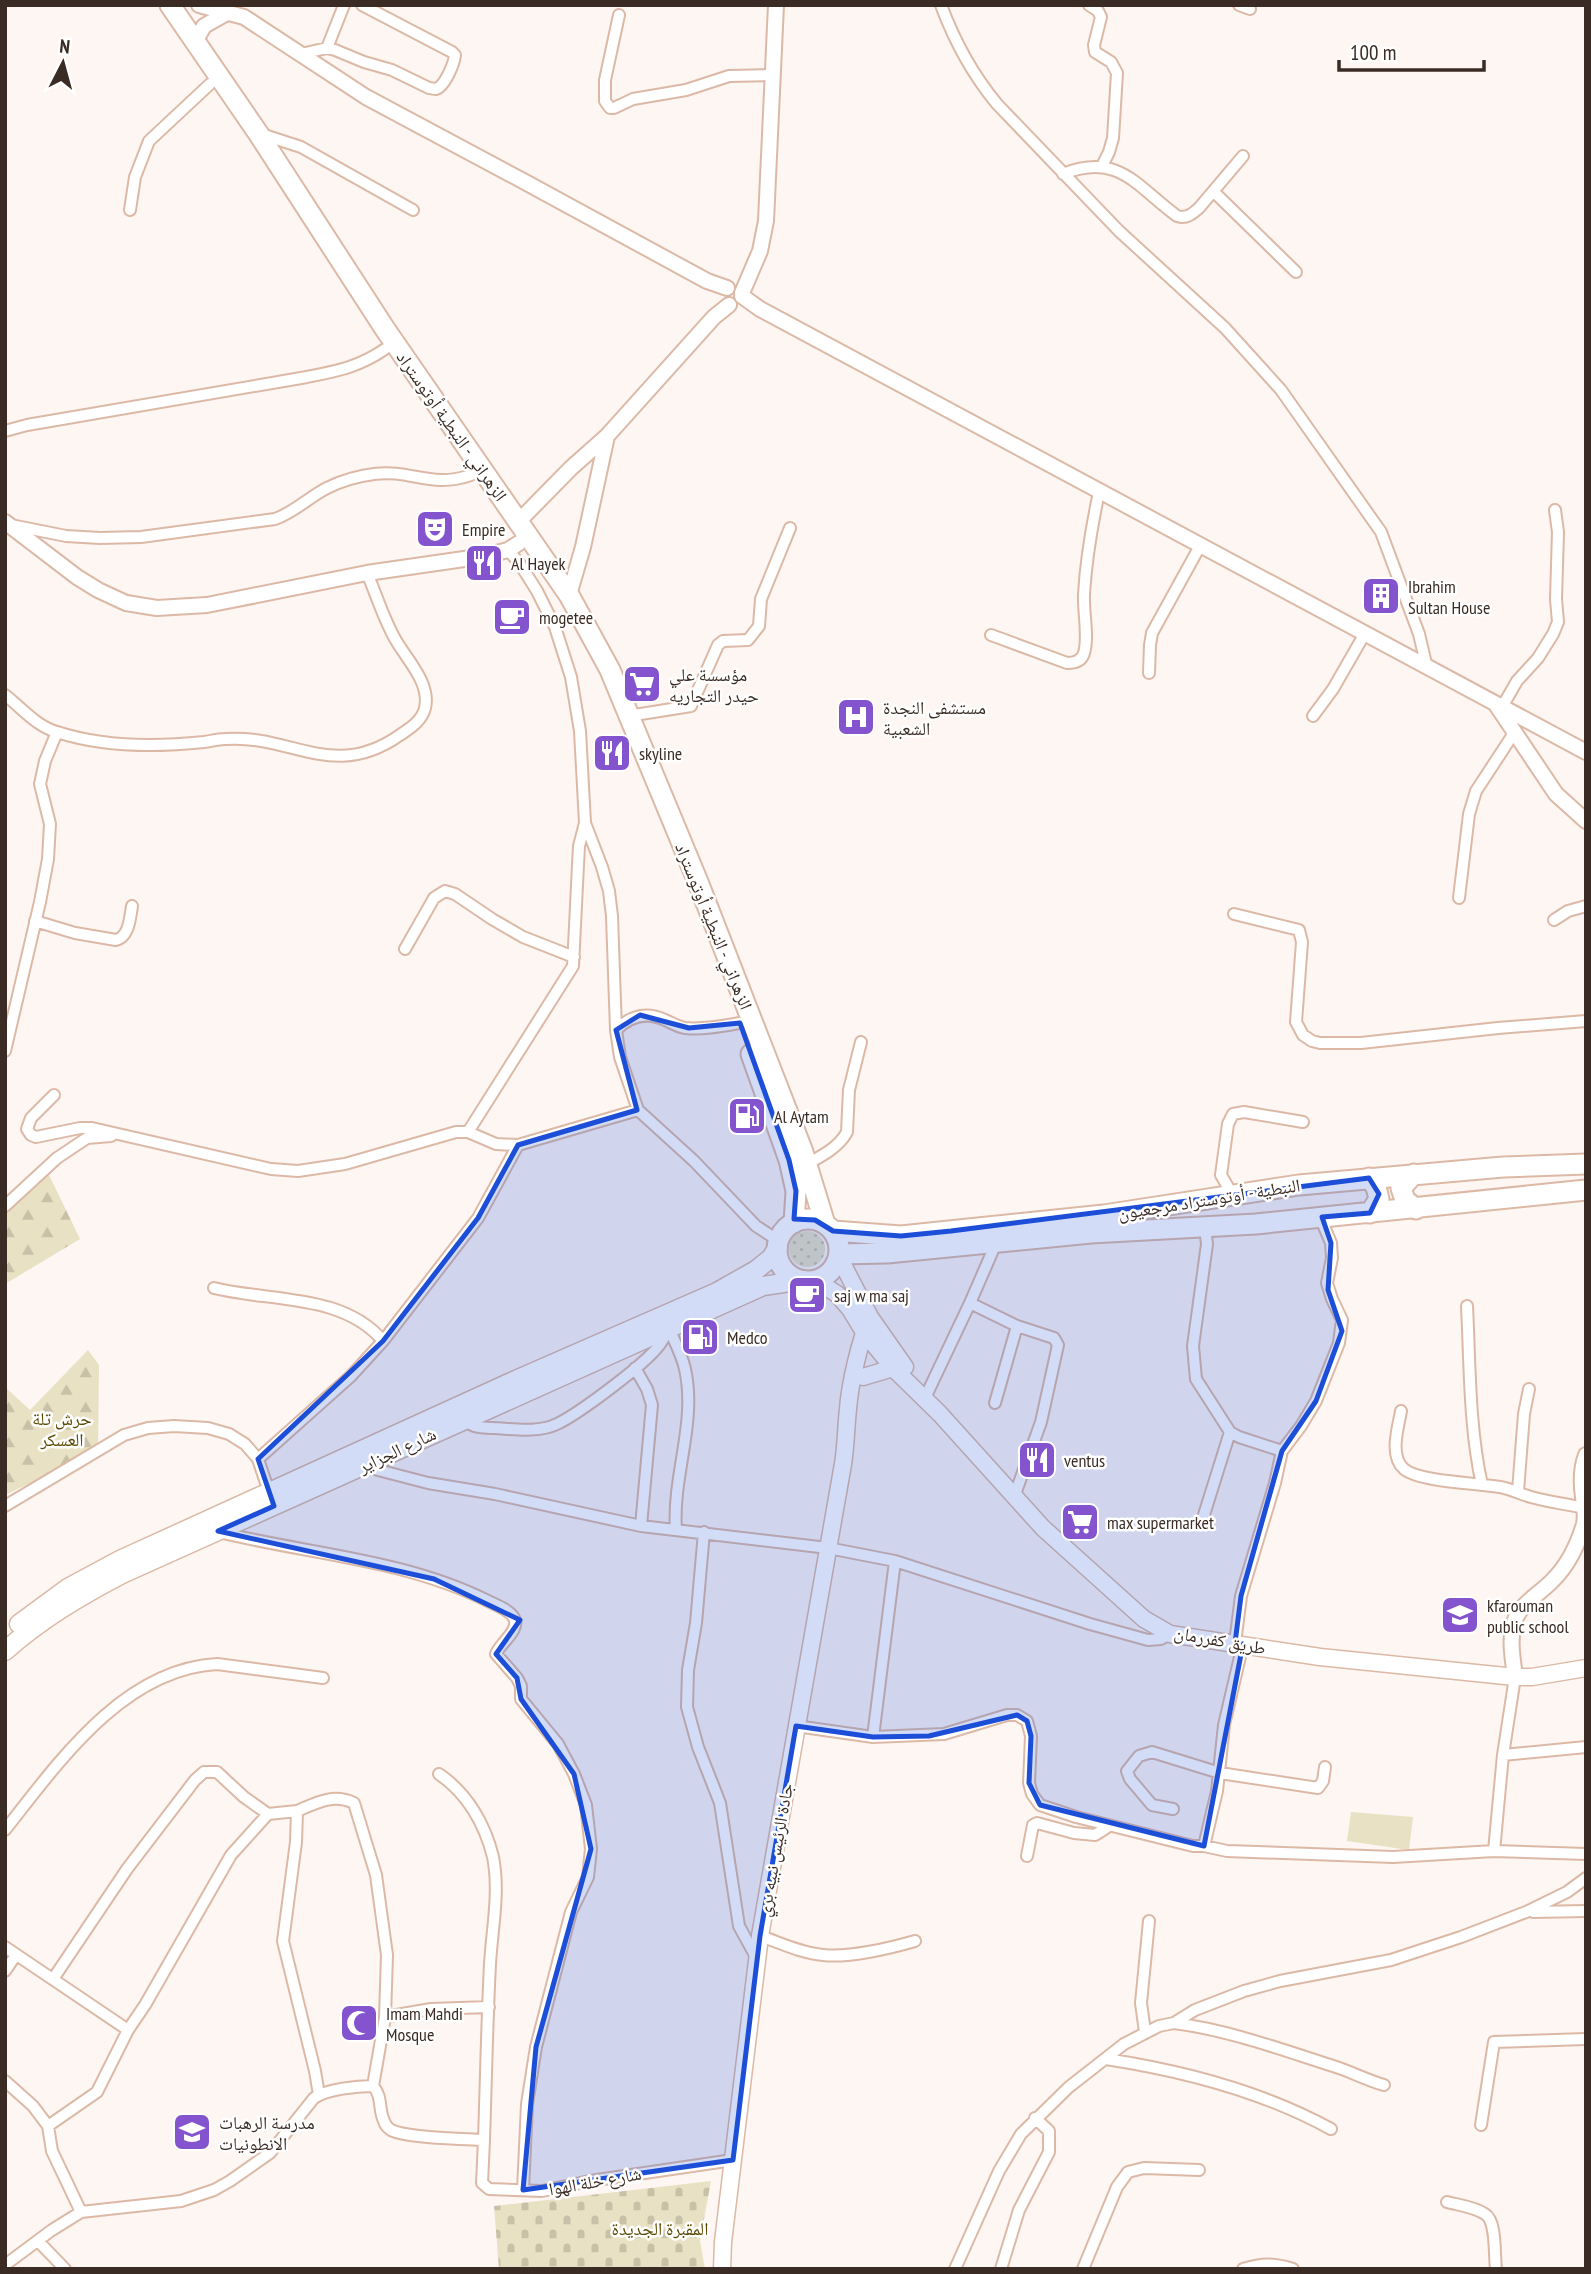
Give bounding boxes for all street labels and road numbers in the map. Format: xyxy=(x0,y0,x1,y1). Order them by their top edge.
street label: الزهراني - النبطية أوتوستراد xyxy=(389,347,512,508)
street label: الزهراني - النبطية أوتوستراد xyxy=(667,839,758,1014)
street label: النبطية - أوتوستراد مرجعيون xyxy=(1116,1173,1302,1225)
street label: شارع الجزاير xyxy=(354,1422,440,1478)
street label: طريق كفررمان xyxy=(1172,1621,1268,1659)
street label: جادة الرئيس نبيه بري xyxy=(752,1781,802,1919)
street label: شارع خلة الهوا xyxy=(547,2162,643,2200)

